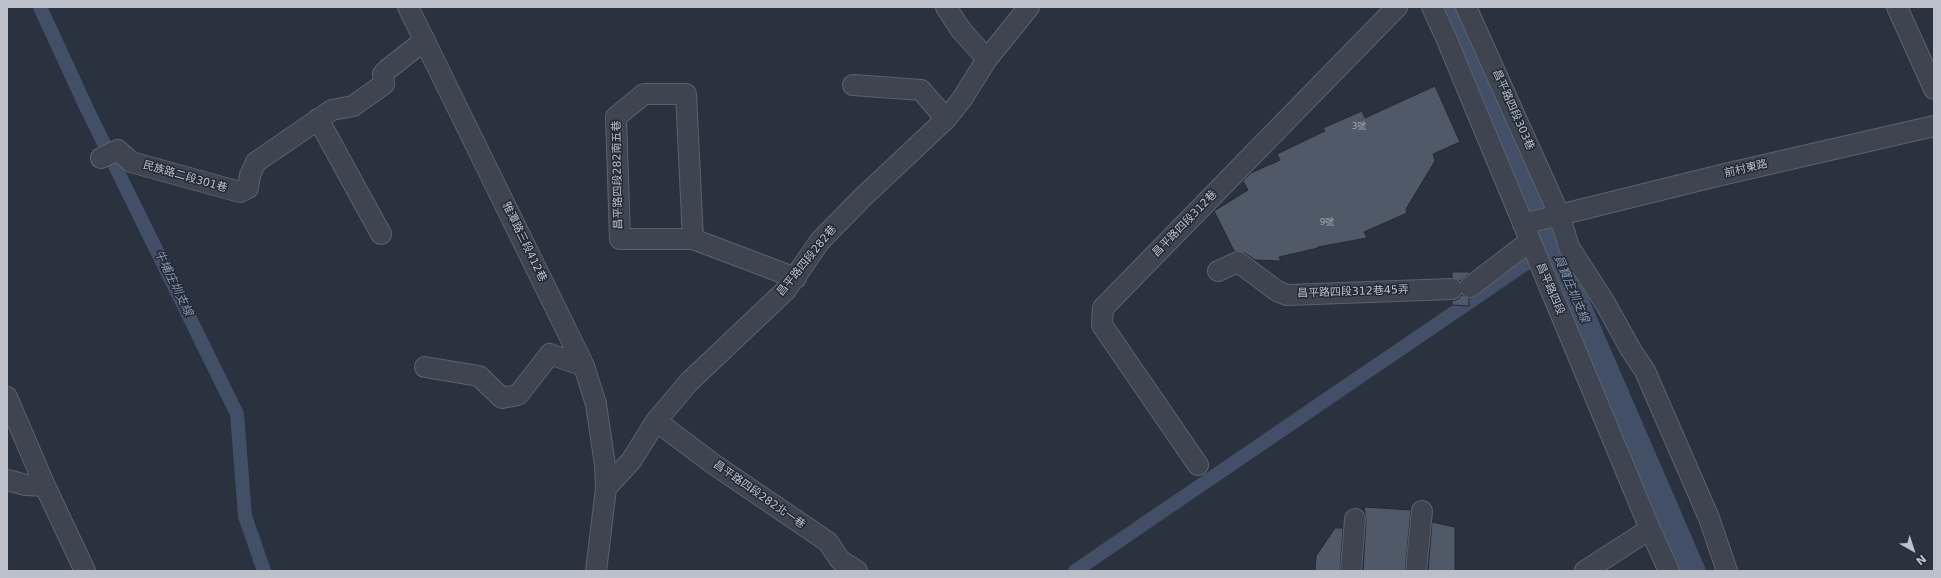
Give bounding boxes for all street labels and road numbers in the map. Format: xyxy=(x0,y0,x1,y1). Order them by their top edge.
street label: 昌平路四段303巷 xyxy=(1489,68,1537,152)
street label: 昌平路四段282南五巷 xyxy=(610,120,626,230)
street label: 前村東路 xyxy=(1723,158,1769,180)
street label: 民族路二段301巷 xyxy=(141,159,229,195)
street label: 昌平路四段312巷 xyxy=(1150,188,1220,260)
street label: 雅潭路三段412巷 xyxy=(499,200,549,284)
street label: 昌平路四段282巷 xyxy=(774,223,840,299)
street label: 昌平路四段 xyxy=(1533,261,1567,317)
street label: 昌平路四段312巷45弄 xyxy=(1297,283,1409,301)
street label: 昌平路四段282北一巷 xyxy=(711,458,807,532)

